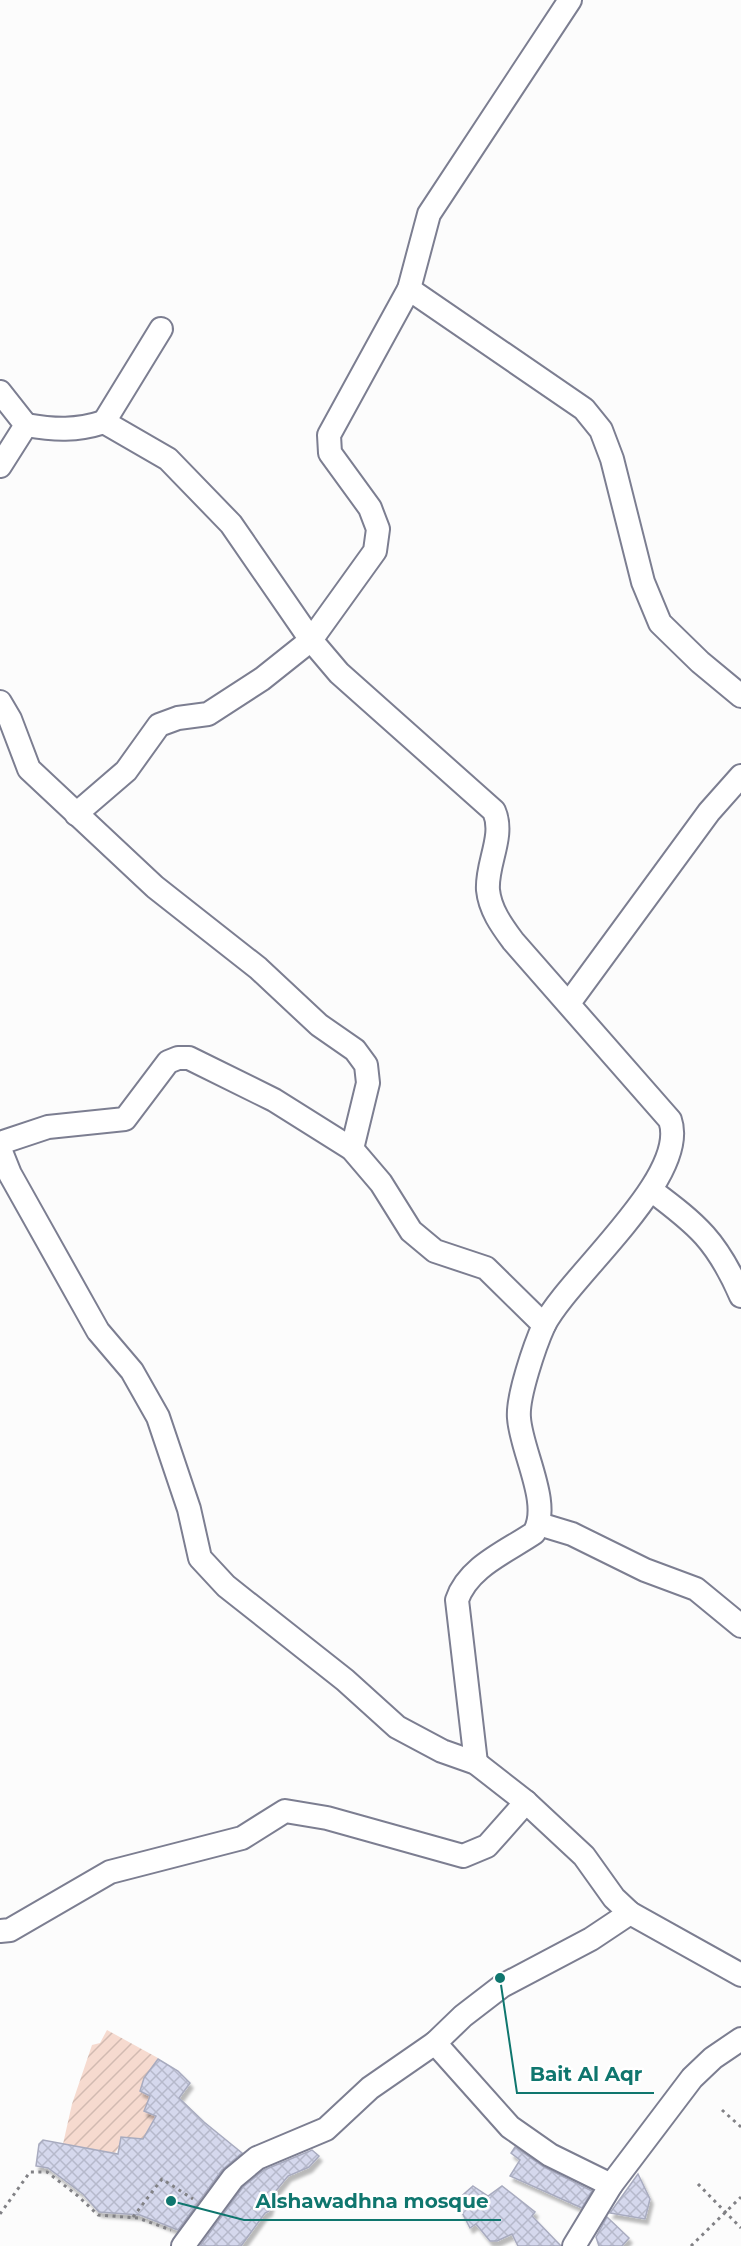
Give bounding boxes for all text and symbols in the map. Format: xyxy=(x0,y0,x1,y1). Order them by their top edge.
callout: Bait Al Aqr xyxy=(517,2055,654,2093)
text: Bait Al Aqr xyxy=(530,2062,643,2086)
callout: Alshawadhna mosque xyxy=(244,2182,501,2220)
text: Alshawadhna mosque xyxy=(254,2189,489,2213)

